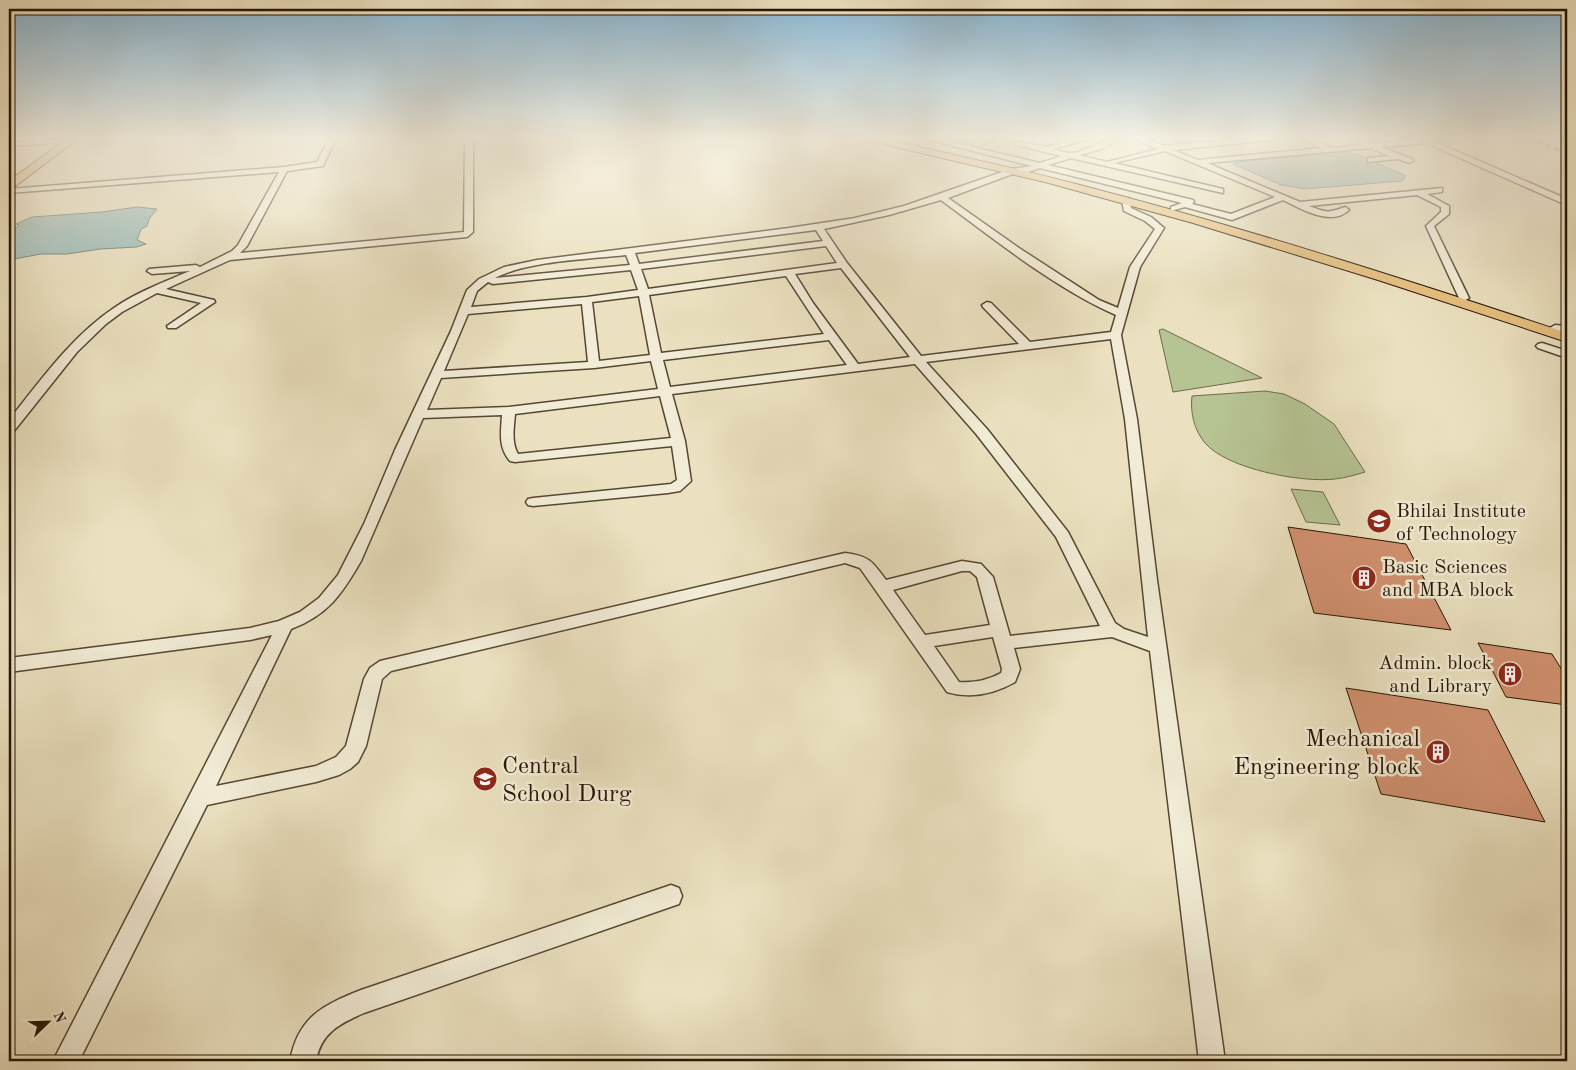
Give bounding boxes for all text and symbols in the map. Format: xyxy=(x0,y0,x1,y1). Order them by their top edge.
place label: Bhilai Institute of Technology xyxy=(1396,502,1526,545)
school or university icon: Bhilai Institute of Technology xyxy=(1366,508,1392,534)
place label: Basic Sciences and MBA block xyxy=(1382,558,1514,601)
building icon: Basic Sciences and MBA block xyxy=(1351,565,1377,591)
place label: Admin. block and Library xyxy=(1378,654,1492,697)
building icon: Admin. block and Library xyxy=(1497,661,1523,687)
place label: Mechanical Engineering block xyxy=(1233,728,1420,780)
building icon: Mechanical Engineering block xyxy=(1425,739,1451,765)
place label: Central School Durg xyxy=(502,755,632,807)
school or university icon: Central School Durg xyxy=(472,766,498,792)
north arrow xyxy=(22,998,72,1048)
text: N xyxy=(51,1010,68,1025)

